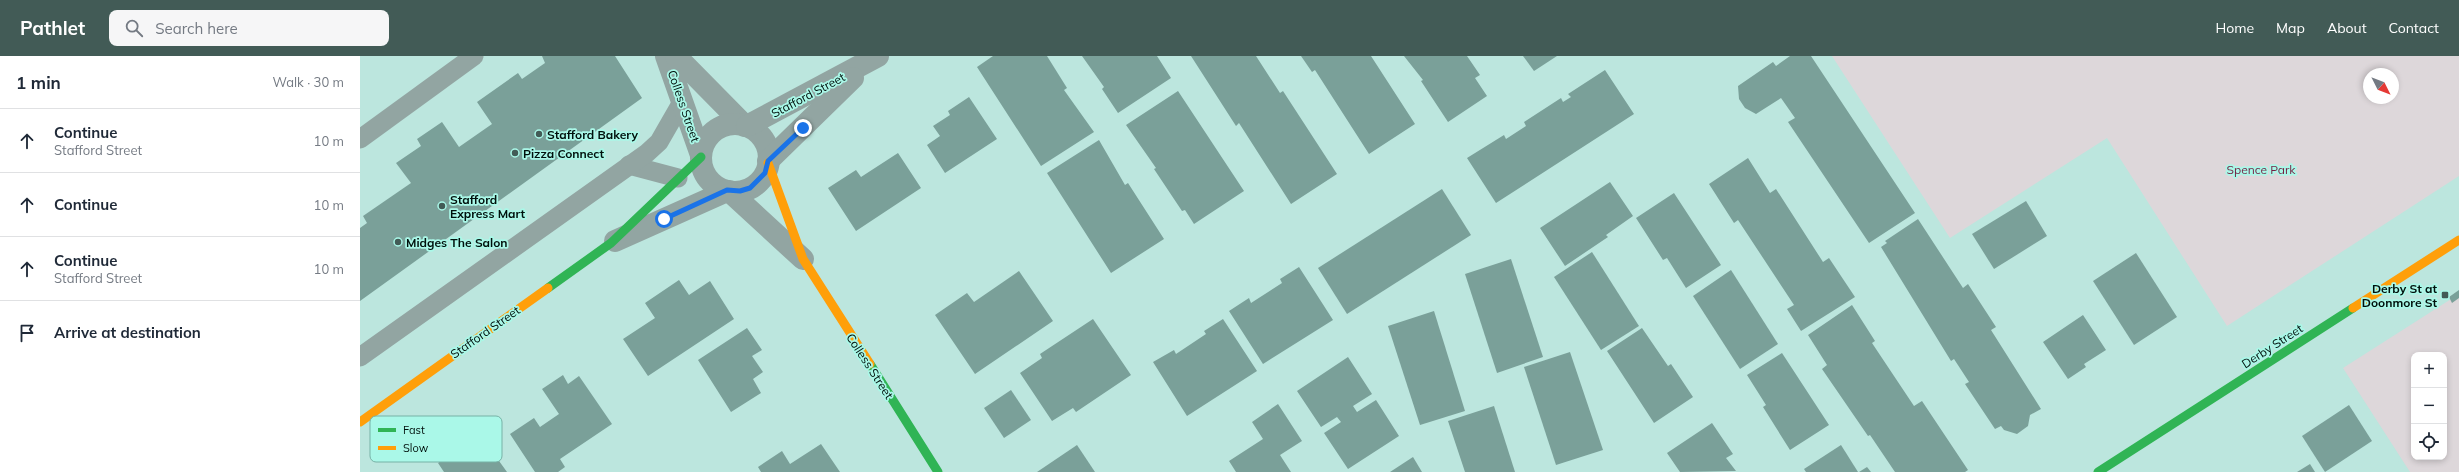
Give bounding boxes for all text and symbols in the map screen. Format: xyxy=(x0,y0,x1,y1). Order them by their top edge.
search box xyxy=(109,10,389,46)
text: Pathlet xyxy=(20,16,85,40)
icon: search xyxy=(123,17,145,39)
text: Search here xyxy=(155,19,238,38)
text: Home xyxy=(2215,19,2254,37)
text: Map xyxy=(2276,19,2305,37)
text: About xyxy=(2327,19,2367,37)
text: Contact xyxy=(2389,19,2439,37)
street label: Colless Street xyxy=(665,68,703,144)
north arrow xyxy=(2363,68,2399,104)
street label: Stafford Street xyxy=(769,69,847,121)
text: 1 min xyxy=(16,72,61,93)
text: Walk · 30 m xyxy=(273,74,344,90)
route end xyxy=(794,119,812,137)
text: Continue xyxy=(54,123,117,142)
place label: Stafford Bakery xyxy=(547,127,638,142)
marker: Stafford Bakery xyxy=(534,129,544,139)
icon: ahead xyxy=(16,130,38,152)
text: 10 m xyxy=(314,133,344,149)
text: Stafford Street xyxy=(54,142,142,158)
place label: Pizza Connect xyxy=(523,146,604,161)
marker: Pizza Connect xyxy=(510,148,520,158)
park label: Spence Park xyxy=(2227,162,2296,177)
place label: Stafford Express Mart xyxy=(450,192,526,221)
icon: ahead xyxy=(16,194,38,216)
text: Continue xyxy=(54,195,117,214)
text: 10 m xyxy=(314,197,344,213)
marker: Stafford Express Mart xyxy=(437,201,447,211)
route start xyxy=(655,210,673,228)
place label: Midges The Salon xyxy=(406,235,508,250)
marker: Midges The Salon xyxy=(393,237,403,247)
text: Continue xyxy=(54,251,117,270)
icon: ahead xyxy=(16,258,38,280)
text: 10 m xyxy=(314,261,344,277)
text: Stafford Street xyxy=(54,270,142,286)
place label: Derby St at Doonmore St xyxy=(2362,281,2437,310)
marker: Derby St at Doonmore St xyxy=(2440,290,2450,300)
street label: Stafford Street xyxy=(447,303,523,361)
street label: Derby Street xyxy=(2239,321,2305,371)
icon: arrive xyxy=(16,322,38,344)
text: Arrive at destination xyxy=(54,323,201,342)
street label: Colless Street xyxy=(843,330,897,402)
map controls xyxy=(2411,352,2447,460)
button: + xyxy=(2411,352,2447,388)
button: − xyxy=(2411,388,2447,424)
legend xyxy=(370,416,502,462)
text: Fast xyxy=(403,423,425,437)
button: locate xyxy=(2411,424,2447,460)
text: Slow xyxy=(403,441,429,455)

